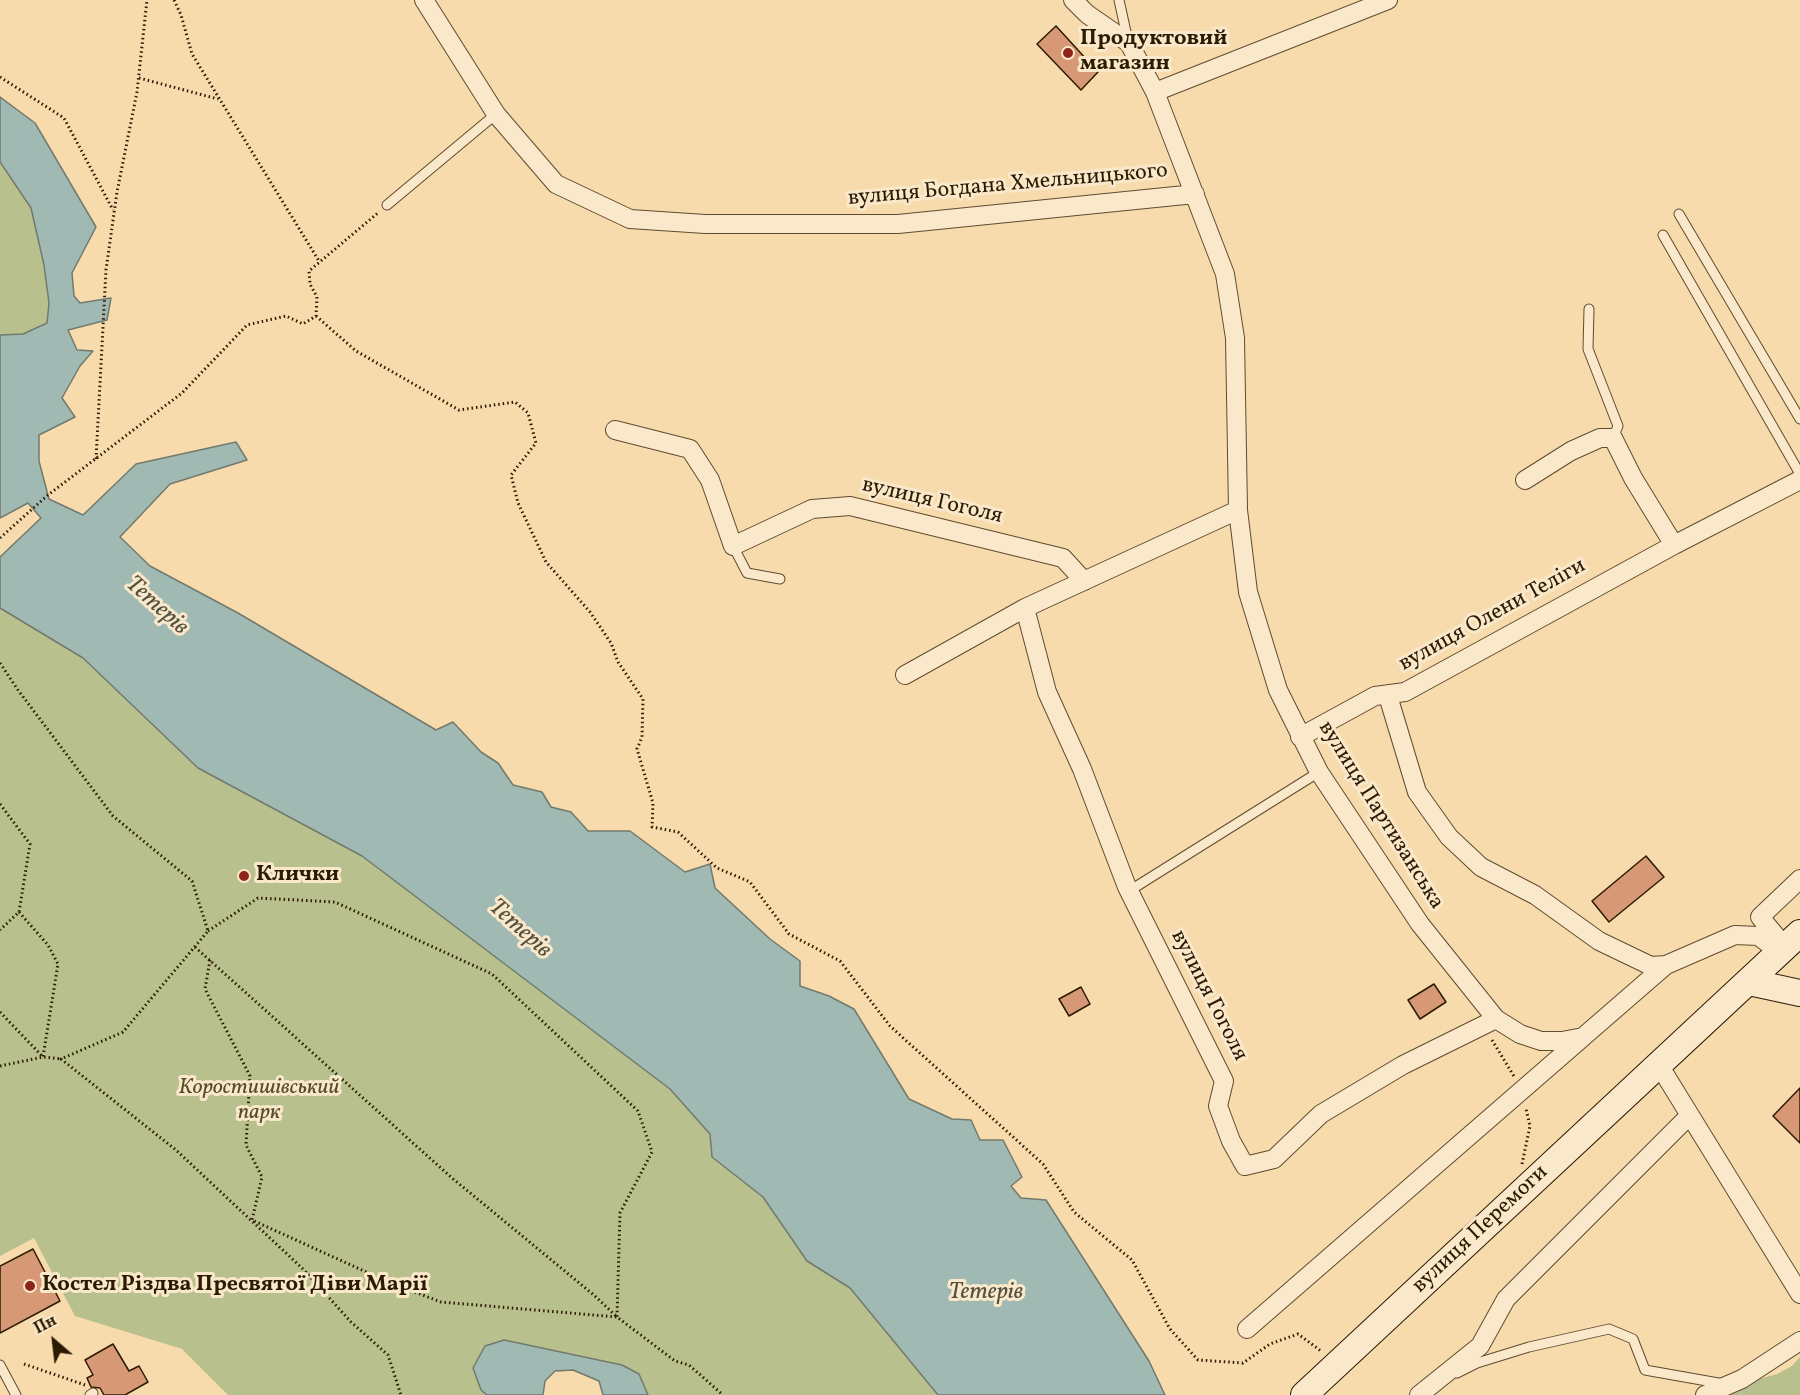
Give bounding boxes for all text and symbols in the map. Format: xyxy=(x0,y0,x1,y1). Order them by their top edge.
place label: Продуктовий магазин xyxy=(1080,27,1227,78)
marker: Продуктовий магазин xyxy=(1061,46,1075,60)
street label: вулиця Богдана Хмельницького xyxy=(847,159,1169,213)
street label: вулиця Гоголя xyxy=(859,473,1005,531)
street label: вулиця Олени Теліги xyxy=(1395,554,1591,678)
water label: Тетерів xyxy=(119,571,193,643)
street label: вулиця Партизанська xyxy=(1311,717,1449,915)
place label: Клички xyxy=(256,863,339,889)
marker: Клички xyxy=(237,869,251,883)
water label: Тетерів xyxy=(482,894,556,966)
street label: вулиця Гоголя xyxy=(1164,926,1252,1066)
park label: Коростишівський парк xyxy=(178,1076,340,1128)
street label: вулиця Перемоги xyxy=(1408,1160,1554,1300)
place label: Костел Різдва Пресвятої Діви Марії xyxy=(42,1273,428,1299)
marker: Костел Різдва Пресвятої Діви Марії xyxy=(23,1279,37,1293)
water label: Тетерів xyxy=(949,1280,1023,1308)
text: Пн xyxy=(30,1310,61,1340)
north arrow xyxy=(24,1311,84,1371)

